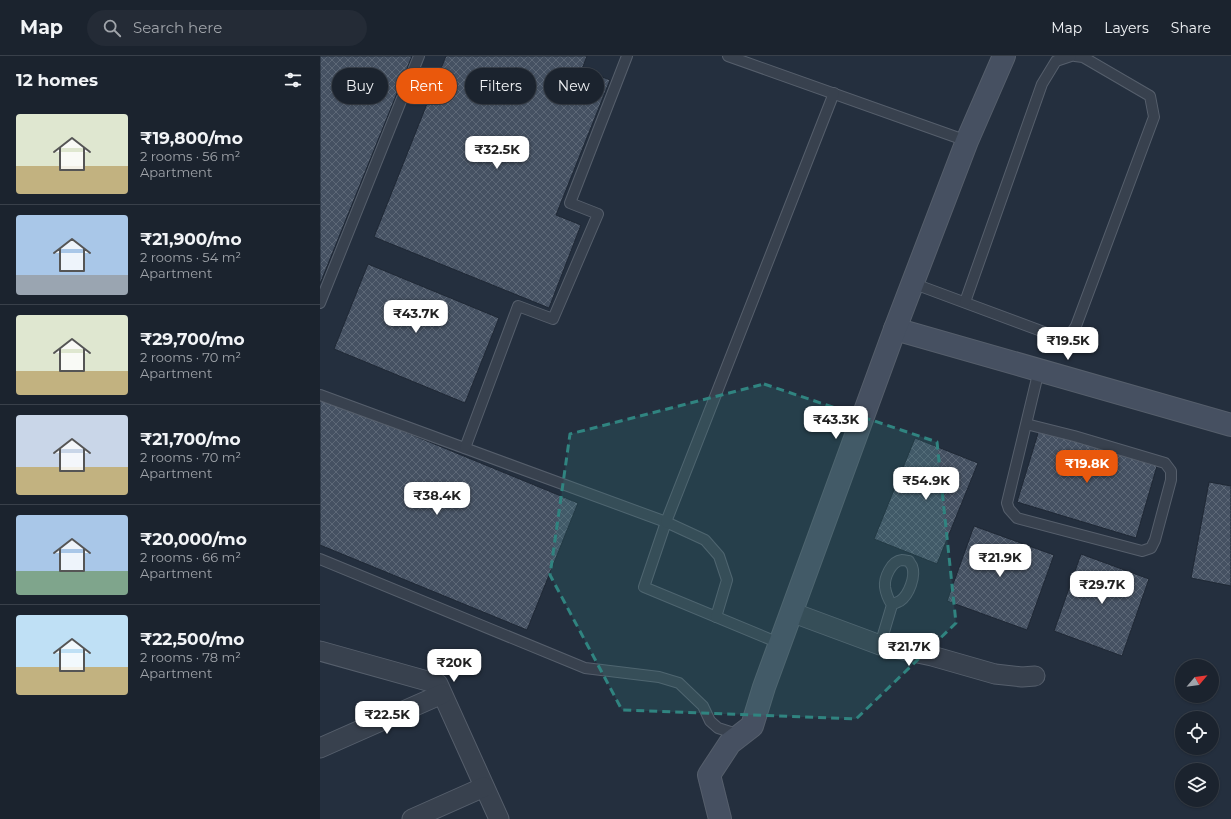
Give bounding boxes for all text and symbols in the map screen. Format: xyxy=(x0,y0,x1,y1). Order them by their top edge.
search box xyxy=(87,10,367,46)
text: Map xyxy=(20,16,63,39)
icon: search xyxy=(101,17,123,39)
text: Search here xyxy=(133,18,222,37)
text: Map xyxy=(1051,19,1082,37)
text: Layers xyxy=(1104,19,1149,37)
text: Share xyxy=(1171,19,1211,37)
chip: Buy xyxy=(332,68,388,104)
chip: Rent xyxy=(396,68,457,104)
chip: Filters xyxy=(465,68,536,104)
chip: New xyxy=(544,68,604,104)
icon: filters xyxy=(282,69,304,91)
text: 12 homes xyxy=(16,70,98,90)
text: ₹19,800/mo xyxy=(140,128,243,148)
icon: home xyxy=(48,130,96,178)
pin: ₹32.5K xyxy=(464,136,530,170)
text: ₹32.5K xyxy=(474,141,520,157)
text: 2 rooms · 56 m² xyxy=(140,148,240,164)
text: Apartment xyxy=(140,164,212,180)
text: ₹21,900/mo xyxy=(140,229,242,249)
icon: home xyxy=(48,231,96,279)
text: 2 rooms · 54 m² xyxy=(140,249,241,265)
text: Apartment xyxy=(140,265,212,281)
pin: ₹43.7K xyxy=(383,300,449,334)
text: ₹43.7K xyxy=(393,305,439,321)
pin: ₹19.5K xyxy=(1035,327,1101,361)
text: ₹29,700/mo xyxy=(140,329,245,349)
icon: home xyxy=(48,331,96,379)
text: ₹19.5K xyxy=(1046,332,1090,348)
text: 2 rooms · 70 m² xyxy=(140,349,241,365)
text: Apartment xyxy=(140,365,212,381)
pin: ₹43.3K xyxy=(803,406,869,440)
text: ₹43.3K xyxy=(813,411,859,427)
text: ₹21,700/mo xyxy=(140,429,241,449)
icon: home xyxy=(48,431,96,479)
text: 2 rooms · 70 m² xyxy=(140,449,241,465)
pin: ₹19.8K xyxy=(1054,450,1120,484)
text: ₹19.8K xyxy=(1065,455,1109,471)
text: Apartment xyxy=(140,465,212,481)
pin: ₹54.9K xyxy=(893,467,959,501)
text: ₹54.9K xyxy=(902,472,950,488)
pin: ₹38.4K xyxy=(404,482,470,516)
text: ₹38.4K xyxy=(413,487,461,503)
text: ₹20,000/mo xyxy=(140,529,247,549)
icon: home xyxy=(48,531,96,579)
pin: ₹21.9K xyxy=(967,544,1033,578)
text: 2 rooms · 66 m² xyxy=(140,549,241,565)
text: ₹21.9K xyxy=(978,549,1022,565)
text: Apartment xyxy=(140,565,212,581)
pin: ₹29.7K xyxy=(1069,571,1135,605)
text: ₹29.7K xyxy=(1079,576,1125,592)
text: ₹22,500/mo xyxy=(140,629,244,649)
icon: home xyxy=(48,631,96,679)
pin: ₹21.7K xyxy=(876,633,942,667)
text: ₹21.7K xyxy=(887,638,931,654)
text: 2 rooms · 78 m² xyxy=(140,649,241,665)
pin: ₹20K xyxy=(430,649,478,683)
text: ₹20K xyxy=(436,654,472,670)
north arrow xyxy=(1175,659,1219,703)
map controls xyxy=(1175,659,1219,807)
text: Apartment xyxy=(140,665,212,681)
pin: ₹22.5K xyxy=(354,701,420,735)
text: ₹22.5K xyxy=(364,706,410,722)
button: locate xyxy=(1175,711,1219,755)
button: layers xyxy=(1175,763,1219,807)

